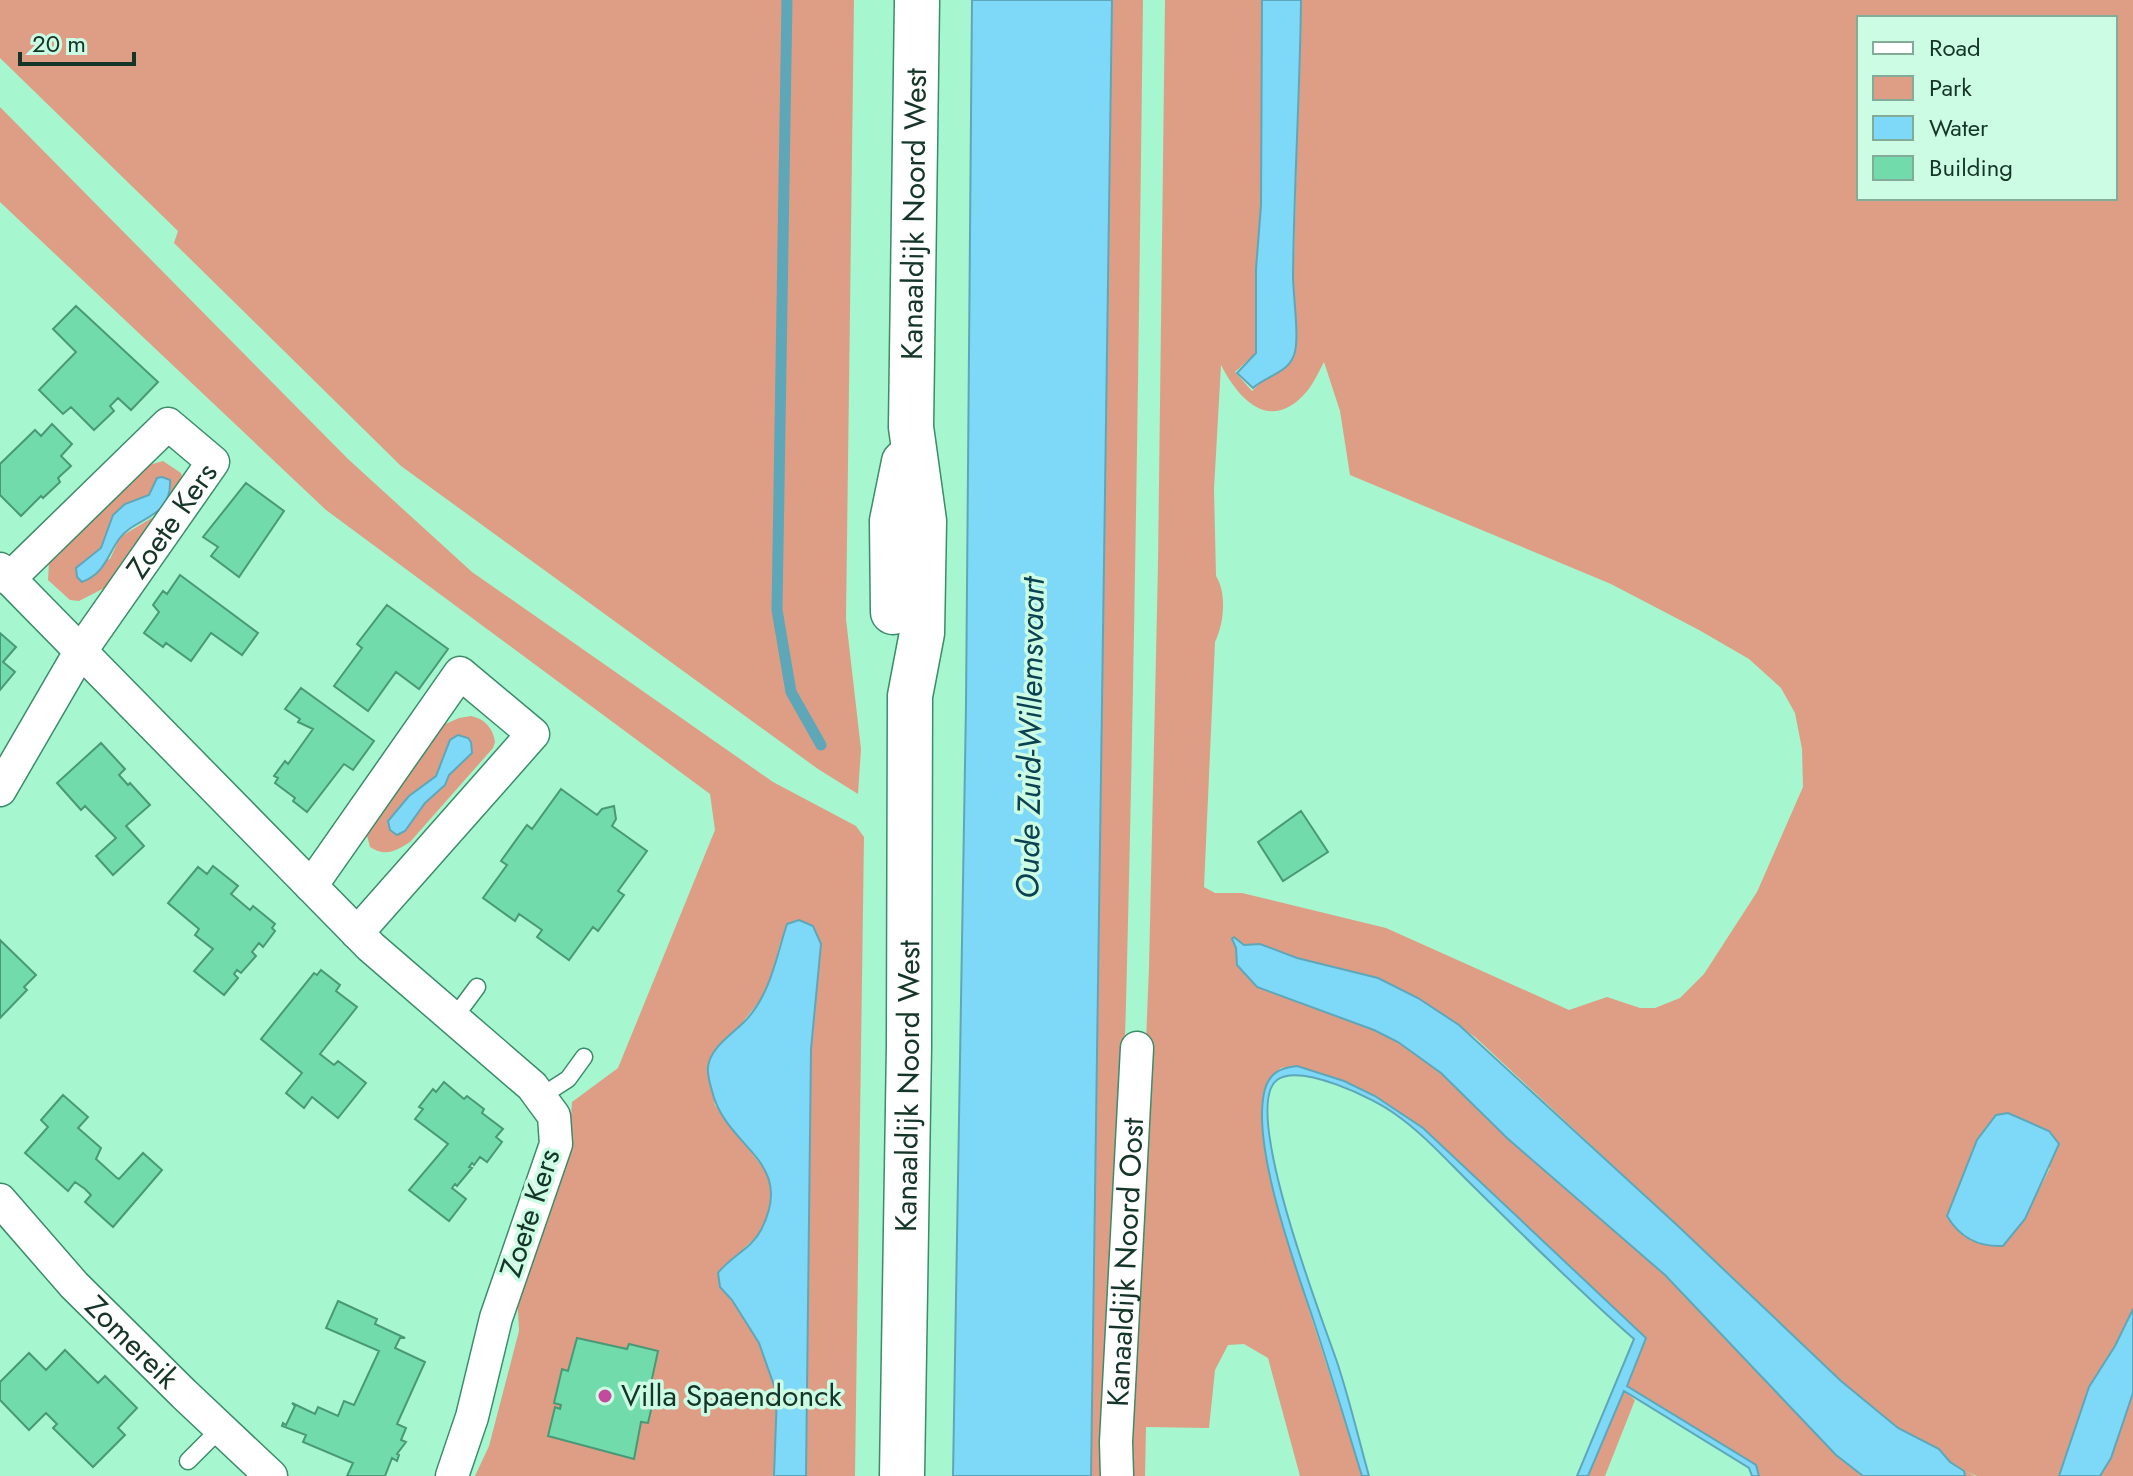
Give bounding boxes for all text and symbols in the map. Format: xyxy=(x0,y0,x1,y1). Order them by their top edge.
scale bar xyxy=(20,16,134,66)
legend xyxy=(1857,16,2117,200)
text: 20 m xyxy=(32,26,86,61)
text: Road xyxy=(1929,30,1981,65)
street label: Kanaaldijk Noord West xyxy=(890,67,937,360)
text: Park xyxy=(1929,70,1972,105)
text: Water xyxy=(1929,110,1989,145)
text: Building xyxy=(1929,150,2013,185)
street label: Zoete Kers xyxy=(116,453,227,587)
water label: Oude Zuid-Willemsvaart xyxy=(1004,574,1056,899)
street label: Kanaaldijk Noord West xyxy=(884,939,930,1232)
street label: Kanaaldijk Noord Oost xyxy=(1096,1116,1154,1408)
street label: Zoete Kers xyxy=(489,1143,570,1283)
street label: Zomereik xyxy=(75,1285,189,1399)
place label: Villa Spaendonck xyxy=(621,1374,843,1417)
marker: Villa Spaendonck xyxy=(596,1387,614,1405)

